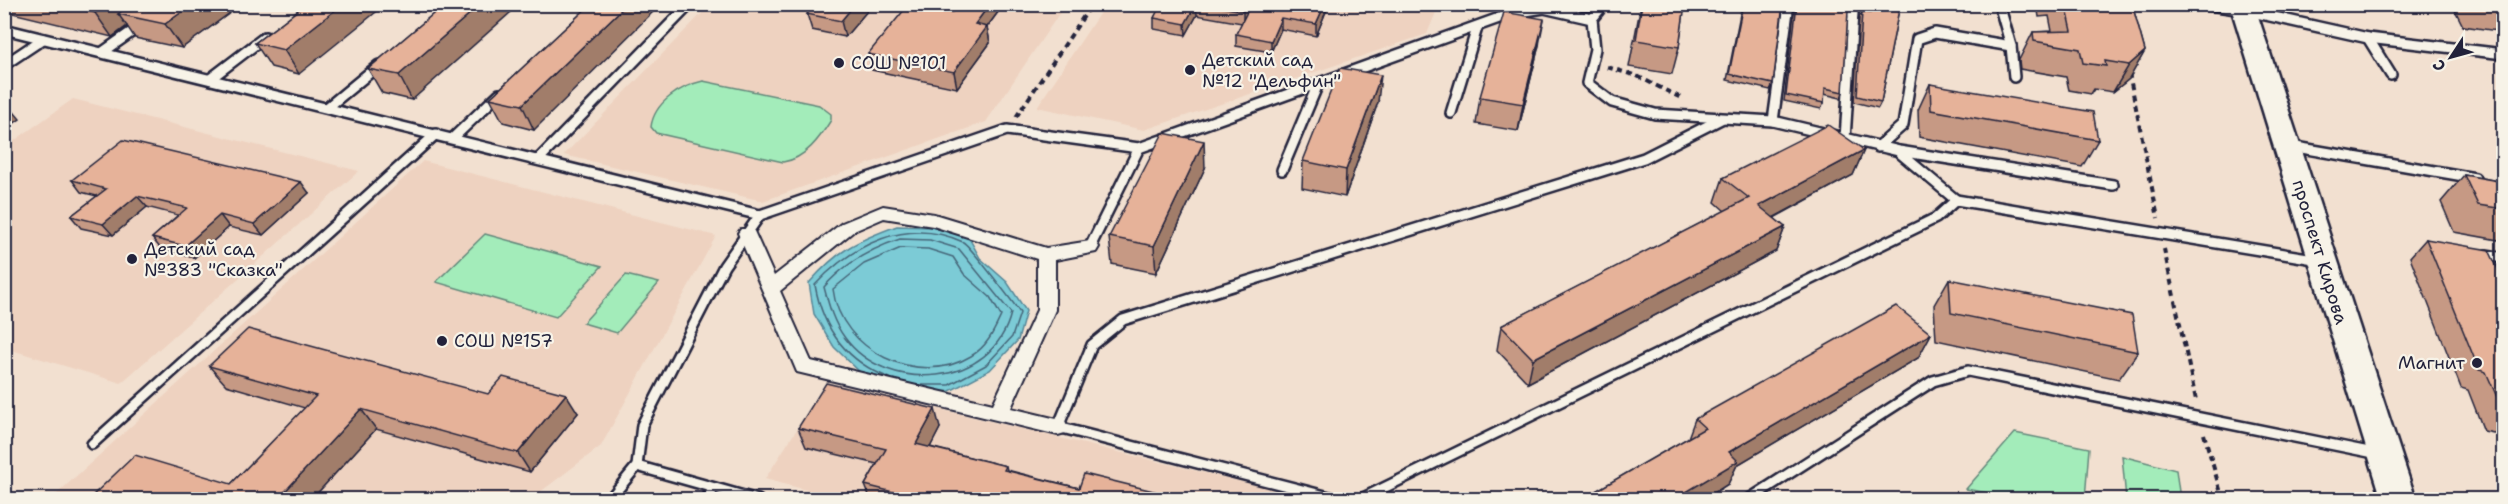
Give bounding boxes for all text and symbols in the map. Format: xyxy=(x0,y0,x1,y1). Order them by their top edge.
north arrow xyxy=(2421,27,2481,87)
place label: Детский сад №12 "Дельфин" xyxy=(1202,48,1341,93)
place label: СОШ №101 xyxy=(851,51,946,75)
text: С xyxy=(2428,55,2451,76)
marker: СОШ №101 xyxy=(832,56,846,70)
marker: Детский сад №12 "Дельфин" xyxy=(1183,63,1197,77)
street label: проспект Кирова xyxy=(2287,177,2353,327)
place label: Детский сад №383 "Сказка" xyxy=(144,237,283,282)
marker: Детский сад №383 "Сказка" xyxy=(125,252,139,266)
place label: СОШ №157 xyxy=(454,329,553,353)
marker: СОШ №157 xyxy=(435,334,449,348)
place label: Магнит xyxy=(2398,351,2466,375)
marker: Магнит xyxy=(2470,356,2484,370)

